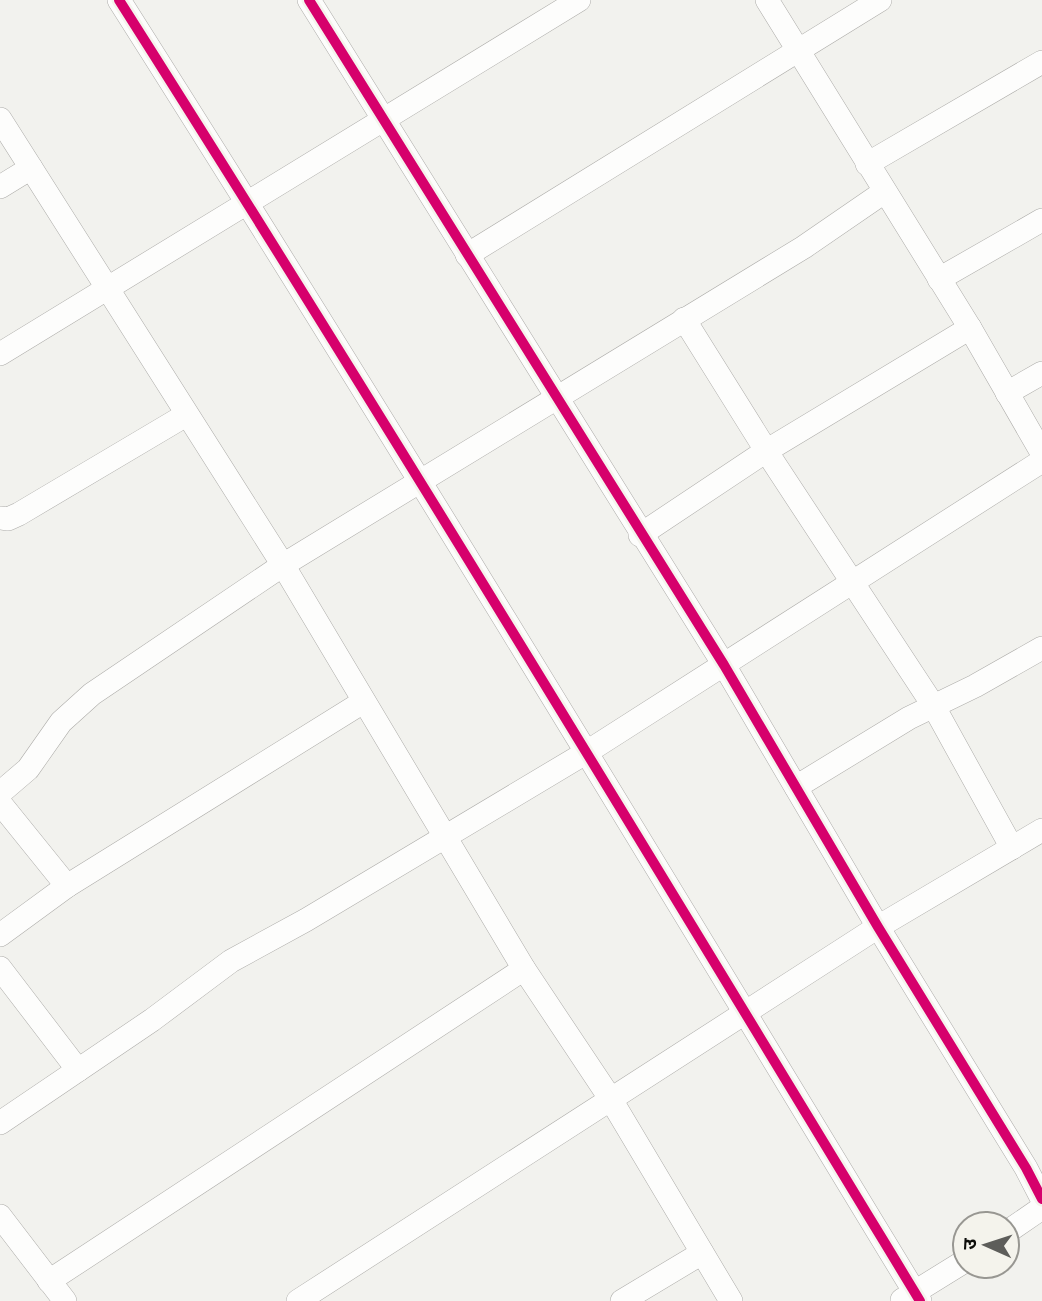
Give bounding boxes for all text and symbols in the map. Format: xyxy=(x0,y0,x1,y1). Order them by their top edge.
north arrow xyxy=(951,1210,1021,1280)
text: उ xyxy=(961,1237,980,1250)

